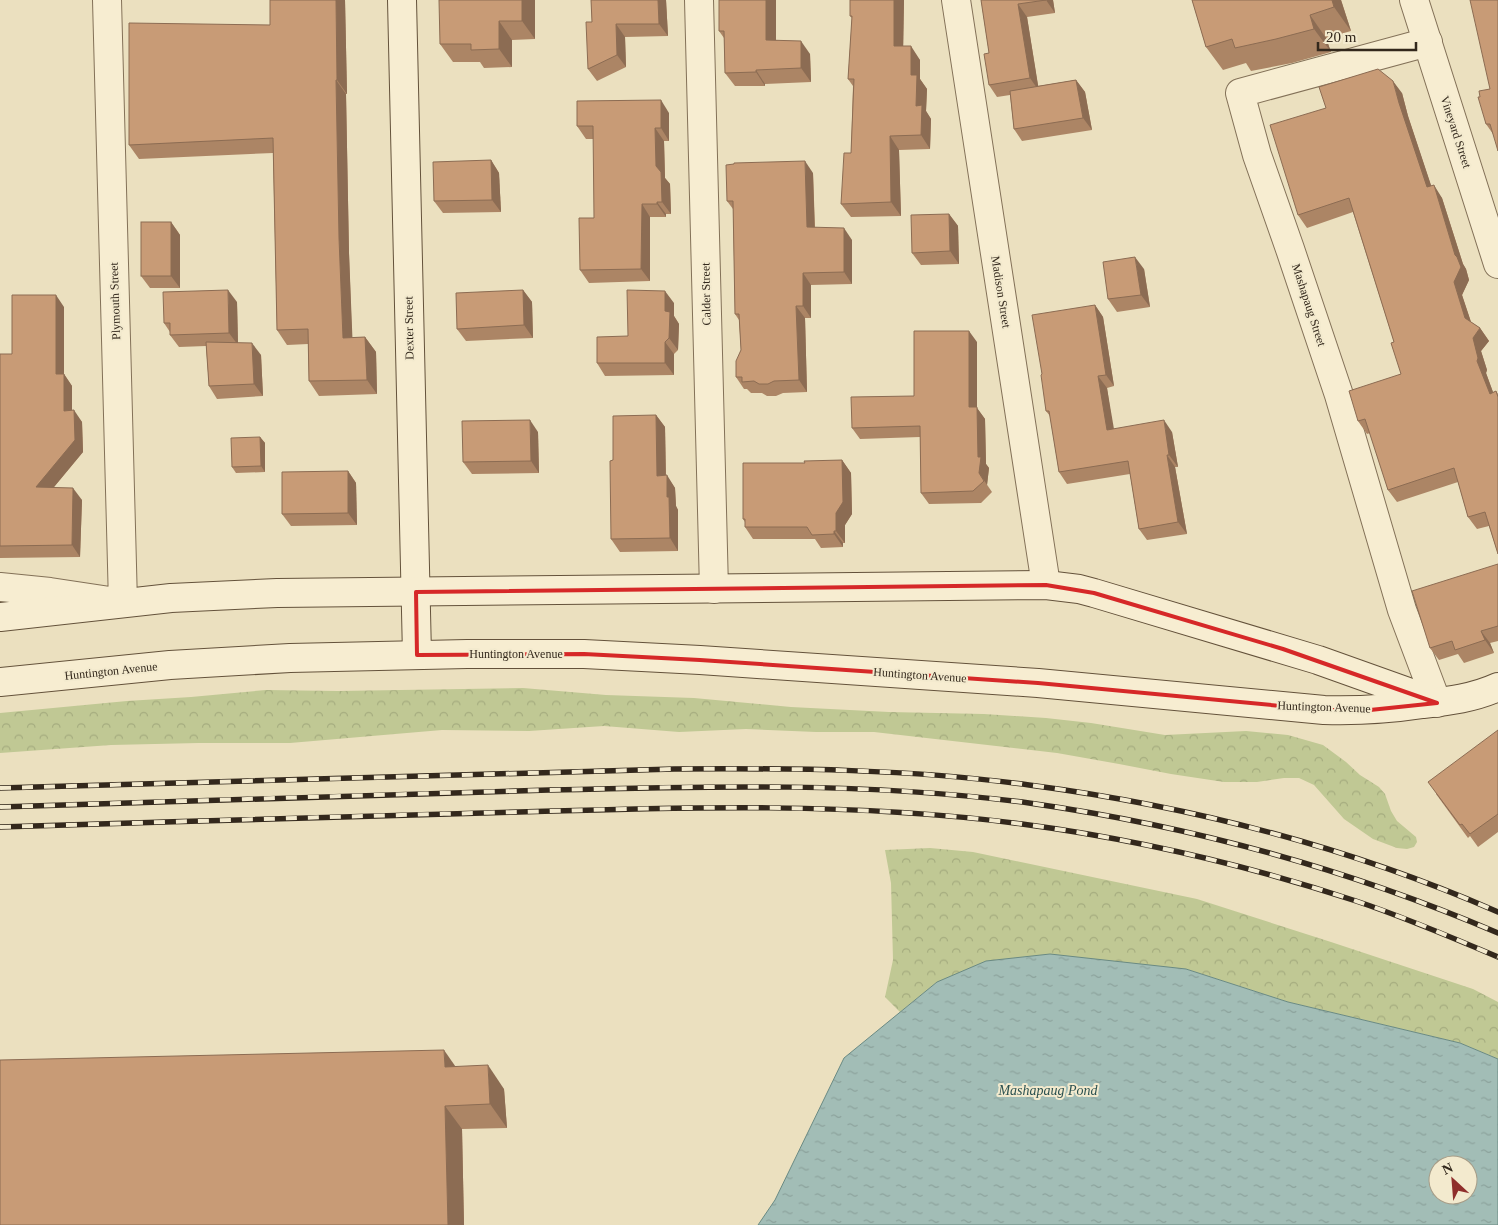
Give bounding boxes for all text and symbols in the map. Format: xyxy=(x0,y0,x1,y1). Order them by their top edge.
scale bar xyxy=(1318,20,1416,52)
text: 20 m xyxy=(1326,29,1357,45)
street label: Vineyard Street xyxy=(1438,94,1474,170)
street label: Madison Street xyxy=(988,255,1014,330)
street label: Plymouth Street xyxy=(107,261,123,340)
street label: Calder Street xyxy=(698,262,714,326)
street label: Mashapaug Street xyxy=(1289,262,1329,349)
street label: Dexter Street xyxy=(401,295,417,360)
street label: Huntington Avenue xyxy=(469,647,563,661)
street label: Huntington Avenue xyxy=(64,659,158,683)
street label: Huntington Avenue xyxy=(873,665,967,685)
street label: Huntington Avenue xyxy=(1277,698,1371,716)
water label: Mashapaug Pond xyxy=(997,1083,1099,1098)
north arrow xyxy=(1428,1155,1478,1205)
text: N xyxy=(1440,1160,1455,1178)

